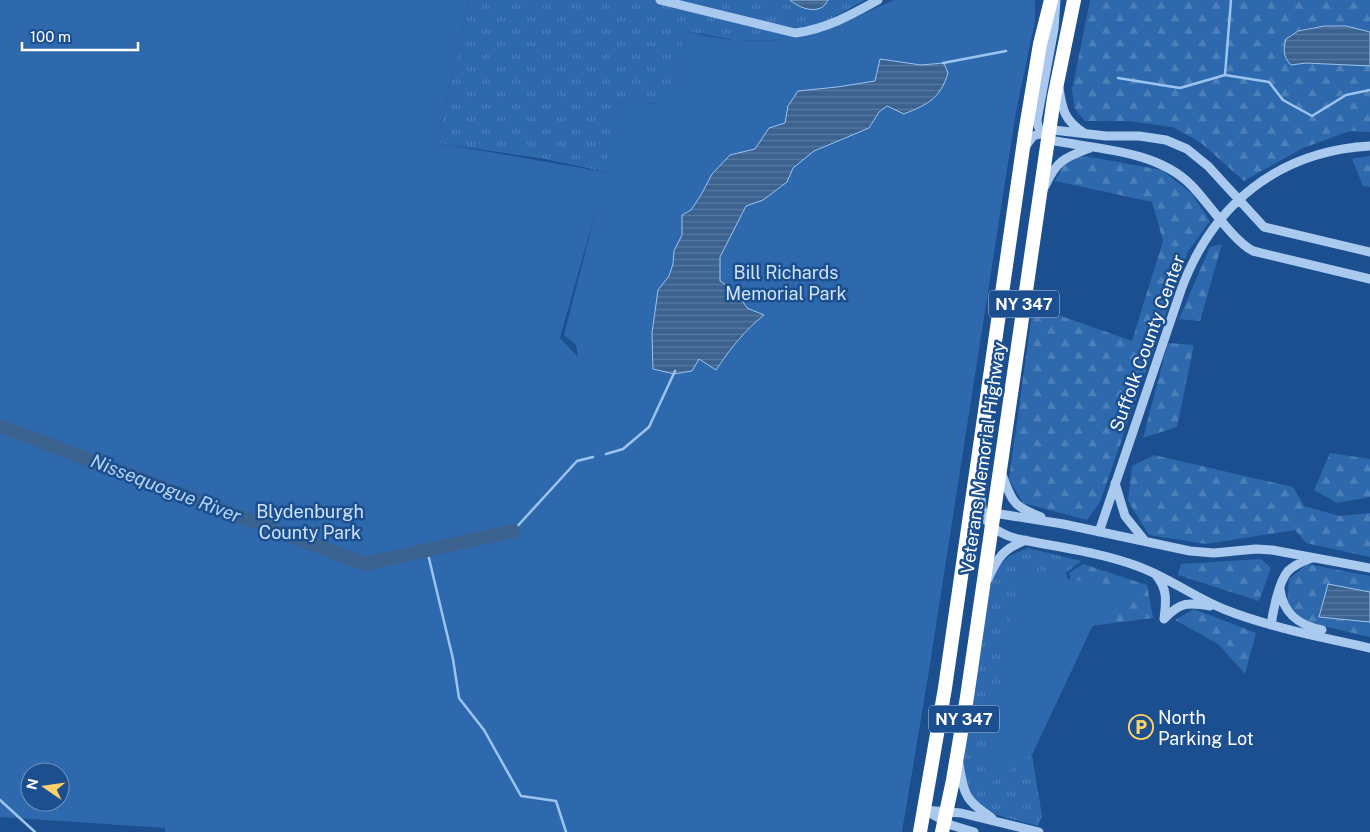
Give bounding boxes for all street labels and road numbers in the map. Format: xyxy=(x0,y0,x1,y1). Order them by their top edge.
street label: Suffolk County Center xyxy=(1105,252,1189,434)
road number: NY 347 xyxy=(989,290,1059,318)
street label: Veterans Memorial Highway xyxy=(956,340,1010,575)
road number: NY 347 xyxy=(929,706,999,732)

